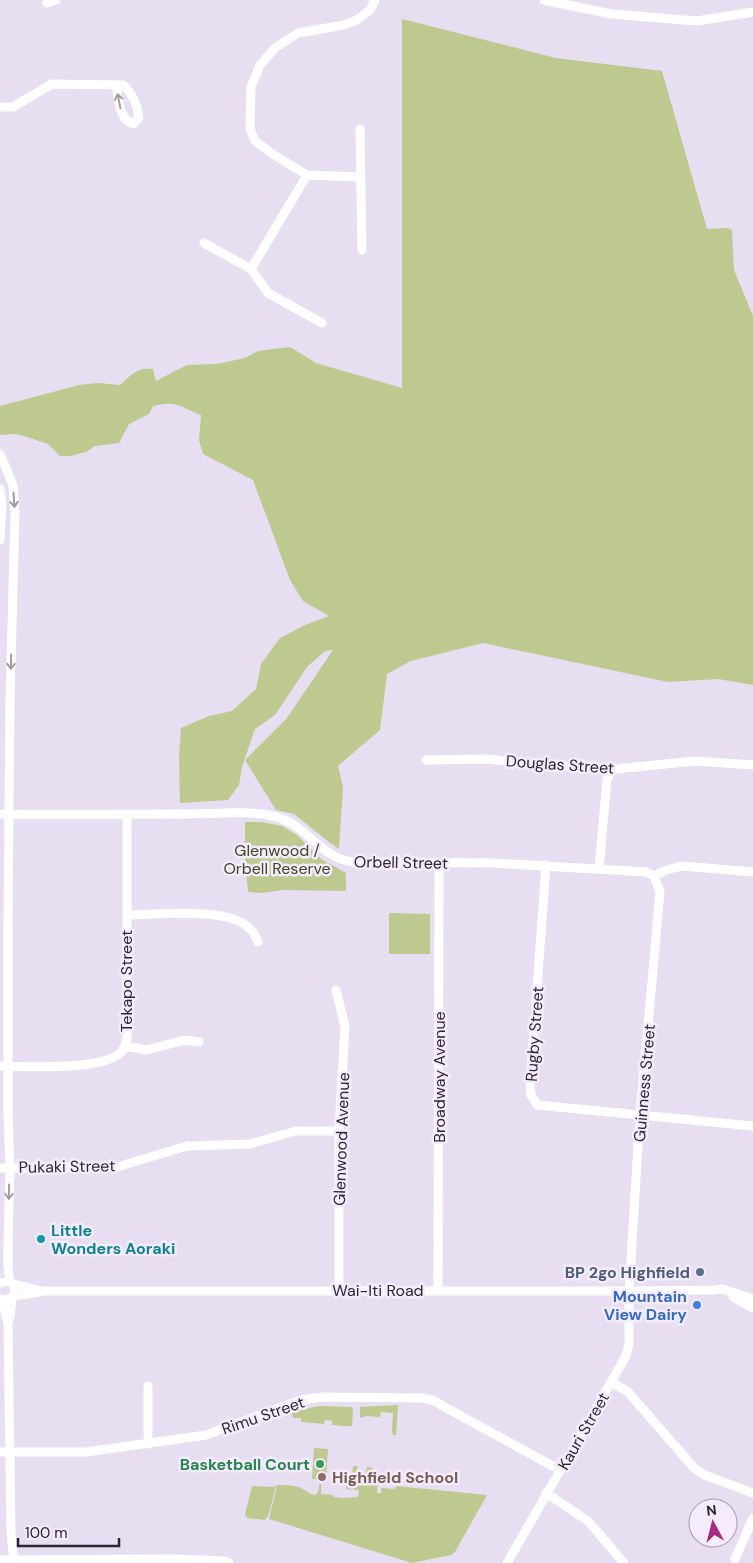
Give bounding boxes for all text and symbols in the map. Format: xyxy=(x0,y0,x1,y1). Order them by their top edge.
one-way arrow xyxy=(114,94,123,110)
one-way arrow xyxy=(10,491,19,507)
one-way arrow xyxy=(6,654,15,670)
street label: Douglas Street xyxy=(505,750,615,779)
park label: Glenwood / Orbell Reserve xyxy=(223,840,331,879)
street label: Orbell Street xyxy=(354,851,448,874)
street label: Tekapo Street xyxy=(116,930,137,1032)
street label: Rugby Street xyxy=(521,986,548,1082)
street label: Broadway Avenue xyxy=(429,1011,450,1143)
street label: Guinness Street xyxy=(629,1023,660,1143)
street label: Glenwood Avenue xyxy=(329,1072,354,1206)
street label: Pukaki Street xyxy=(19,1155,116,1178)
one-way arrow xyxy=(4,1184,14,1200)
place label: Little Wonders Aoraki xyxy=(51,1220,175,1259)
marker: Little Wonders Aoraki xyxy=(35,1233,47,1245)
place label: BP 2go Highfield xyxy=(565,1262,690,1283)
marker: BP 2go Highfield xyxy=(694,1266,706,1278)
street label: Wai-Iti Road xyxy=(332,1280,424,1301)
place label: Mountain View Dairy xyxy=(604,1286,687,1325)
marker: Mountain View Dairy xyxy=(691,1299,703,1311)
street label: Kauri Street xyxy=(553,1389,614,1474)
street label: Rimu Street xyxy=(219,1391,307,1439)
place label: Basketball Court xyxy=(180,1454,310,1475)
marker: Basketball Court xyxy=(314,1458,326,1470)
place label: Highfield School xyxy=(332,1467,458,1488)
marker: Highfield School xyxy=(316,1471,328,1483)
north arrow xyxy=(688,1498,738,1548)
text: N xyxy=(705,1501,718,1520)
scale bar xyxy=(18,1516,119,1548)
text: 100 m xyxy=(25,1523,68,1543)

